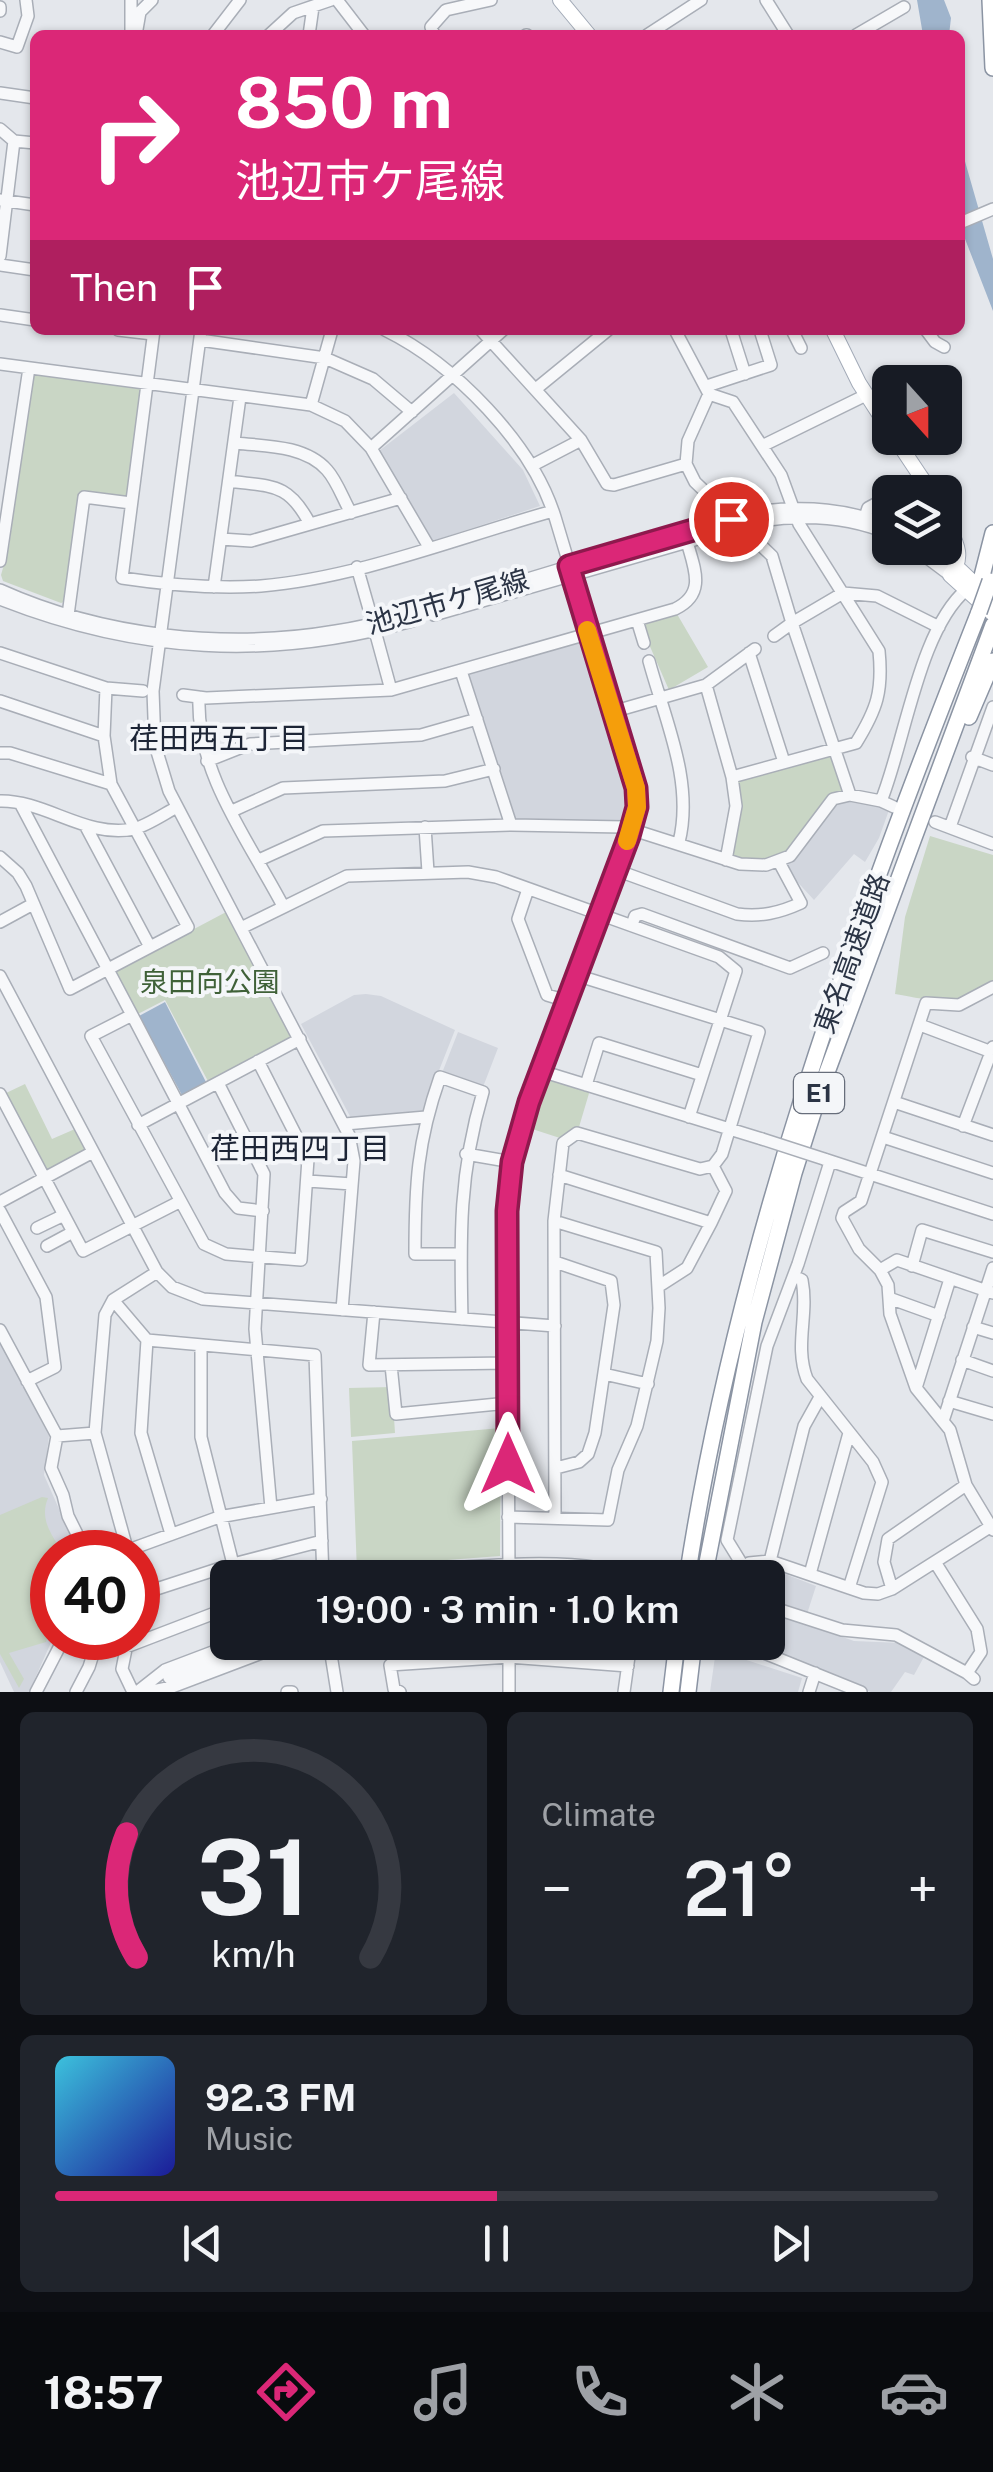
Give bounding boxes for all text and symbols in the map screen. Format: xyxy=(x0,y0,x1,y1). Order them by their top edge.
text: 850 m xyxy=(235,61,453,144)
icon: right xyxy=(70,70,200,200)
text: 池辺市ケ尾線 xyxy=(235,154,505,207)
icon: arrive xyxy=(178,260,233,315)
text: Then xyxy=(70,265,158,310)
north arrow xyxy=(872,365,962,455)
map controls xyxy=(872,365,962,565)
button: layers xyxy=(872,475,962,565)
pin xyxy=(689,477,774,562)
icon: arrive xyxy=(704,492,759,547)
street label: 池辺市ケ尾線 xyxy=(362,562,532,640)
district label: 荏田西五丁目 xyxy=(129,720,309,756)
street label: 東名高速道路 xyxy=(807,868,895,1038)
park label: 泉田向公園 xyxy=(140,965,280,998)
road number: E1 xyxy=(794,1073,844,1113)
district label: 荏田西四丁目 xyxy=(210,1130,390,1166)
position arrow xyxy=(456,1412,560,1516)
speed limit sign: 40 xyxy=(30,1530,160,1660)
text: 19:00 · 3 min · 1.0 km xyxy=(316,1587,679,1632)
text: Climate xyxy=(542,1796,656,1833)
text: 31 xyxy=(196,1816,310,1938)
text: 21° xyxy=(683,1845,796,1933)
text: − xyxy=(542,1857,572,1921)
text: + xyxy=(908,1857,938,1921)
text: km/h xyxy=(211,1933,295,1975)
text: 92.3 FM xyxy=(205,2075,356,2120)
text: Music xyxy=(205,2120,293,2157)
icon: previous xyxy=(175,2216,230,2271)
icon: pause xyxy=(469,2216,524,2271)
icon: next xyxy=(763,2216,818,2271)
icon: directions xyxy=(251,2357,321,2427)
icon: music xyxy=(408,2357,478,2427)
icon: phone xyxy=(565,2357,635,2427)
icon: climate xyxy=(722,2357,792,2427)
icon: car xyxy=(879,2357,949,2427)
text: 18:57 xyxy=(44,2366,164,2419)

